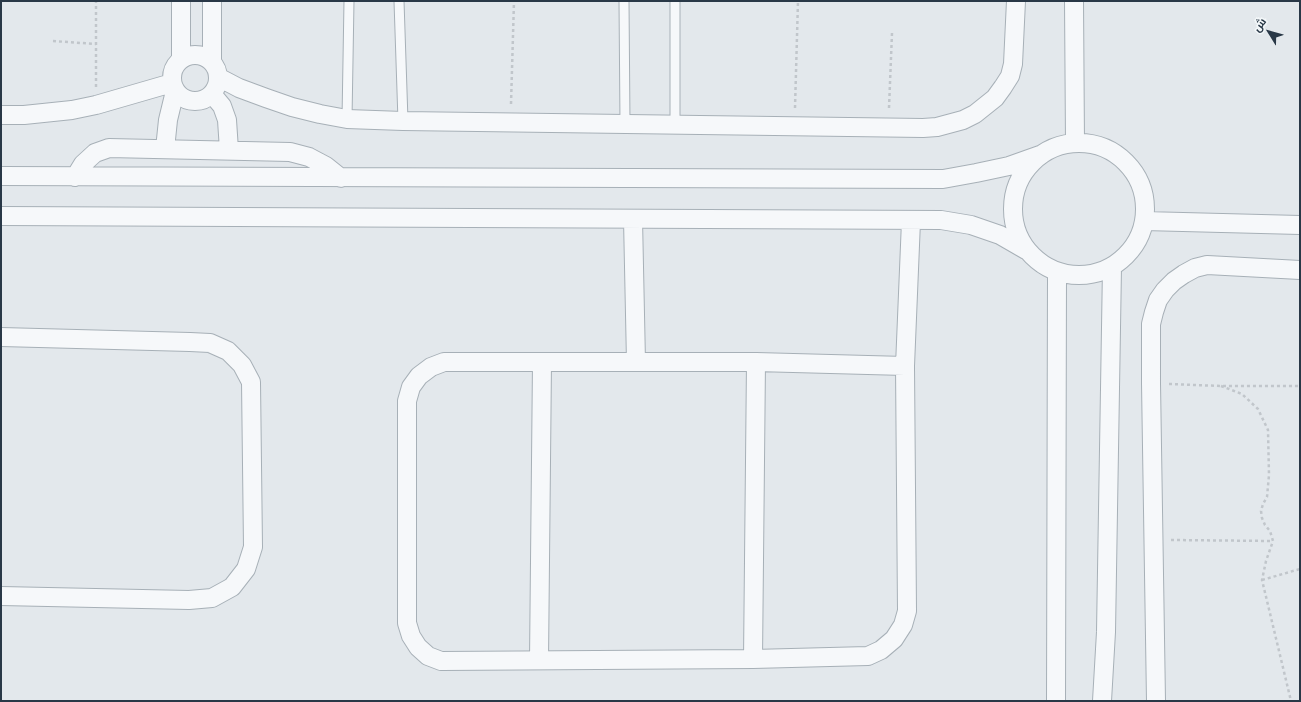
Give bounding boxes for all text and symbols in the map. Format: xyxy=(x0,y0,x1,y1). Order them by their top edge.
north arrow xyxy=(1249,12,1289,52)
text: ش xyxy=(1250,15,1268,34)

